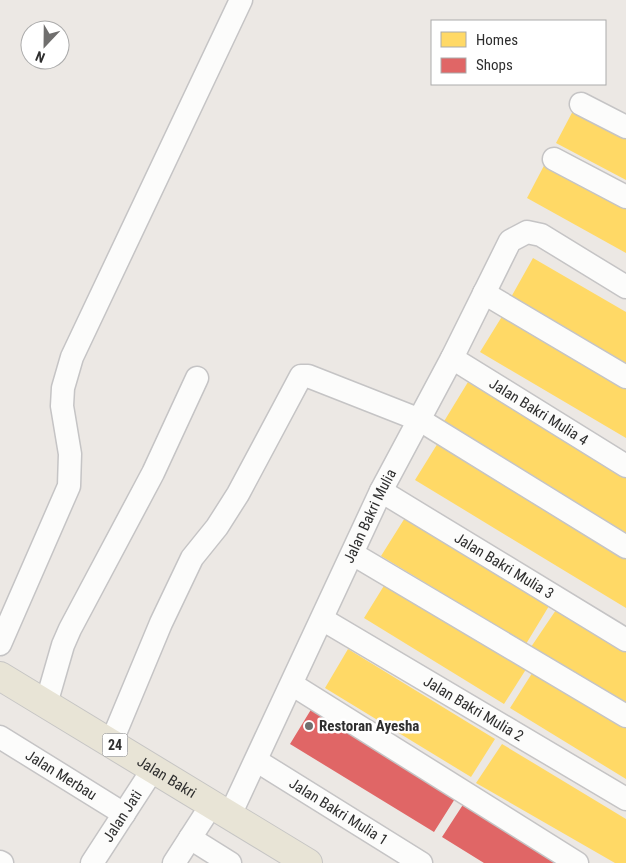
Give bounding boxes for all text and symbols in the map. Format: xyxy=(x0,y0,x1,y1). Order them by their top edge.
north arrow xyxy=(20,20,70,70)
legend xyxy=(431,20,606,85)
text: Homes xyxy=(476,31,518,49)
text: N xyxy=(33,48,47,66)
text: Shops xyxy=(476,56,513,74)
street label: Jalan Bakri Mulia 4 xyxy=(486,374,591,449)
street label: Jalan Bakri Mulia xyxy=(340,466,400,566)
street label: Jalan Bakri Mulia 3 xyxy=(451,529,557,603)
street label: Jalan Bakri Mulia 2 xyxy=(420,672,527,745)
place label: Restoran Ayesha xyxy=(319,717,419,735)
marker: Restoran Ayesha xyxy=(303,720,315,732)
road number: 24 xyxy=(102,734,128,756)
street label: Jalan Merbau xyxy=(22,746,100,804)
street label: Jalan Bakri xyxy=(134,752,200,802)
street label: Jalan Bakri Mulia 1 xyxy=(286,774,391,849)
street label: Jalan Jati xyxy=(99,787,146,845)

